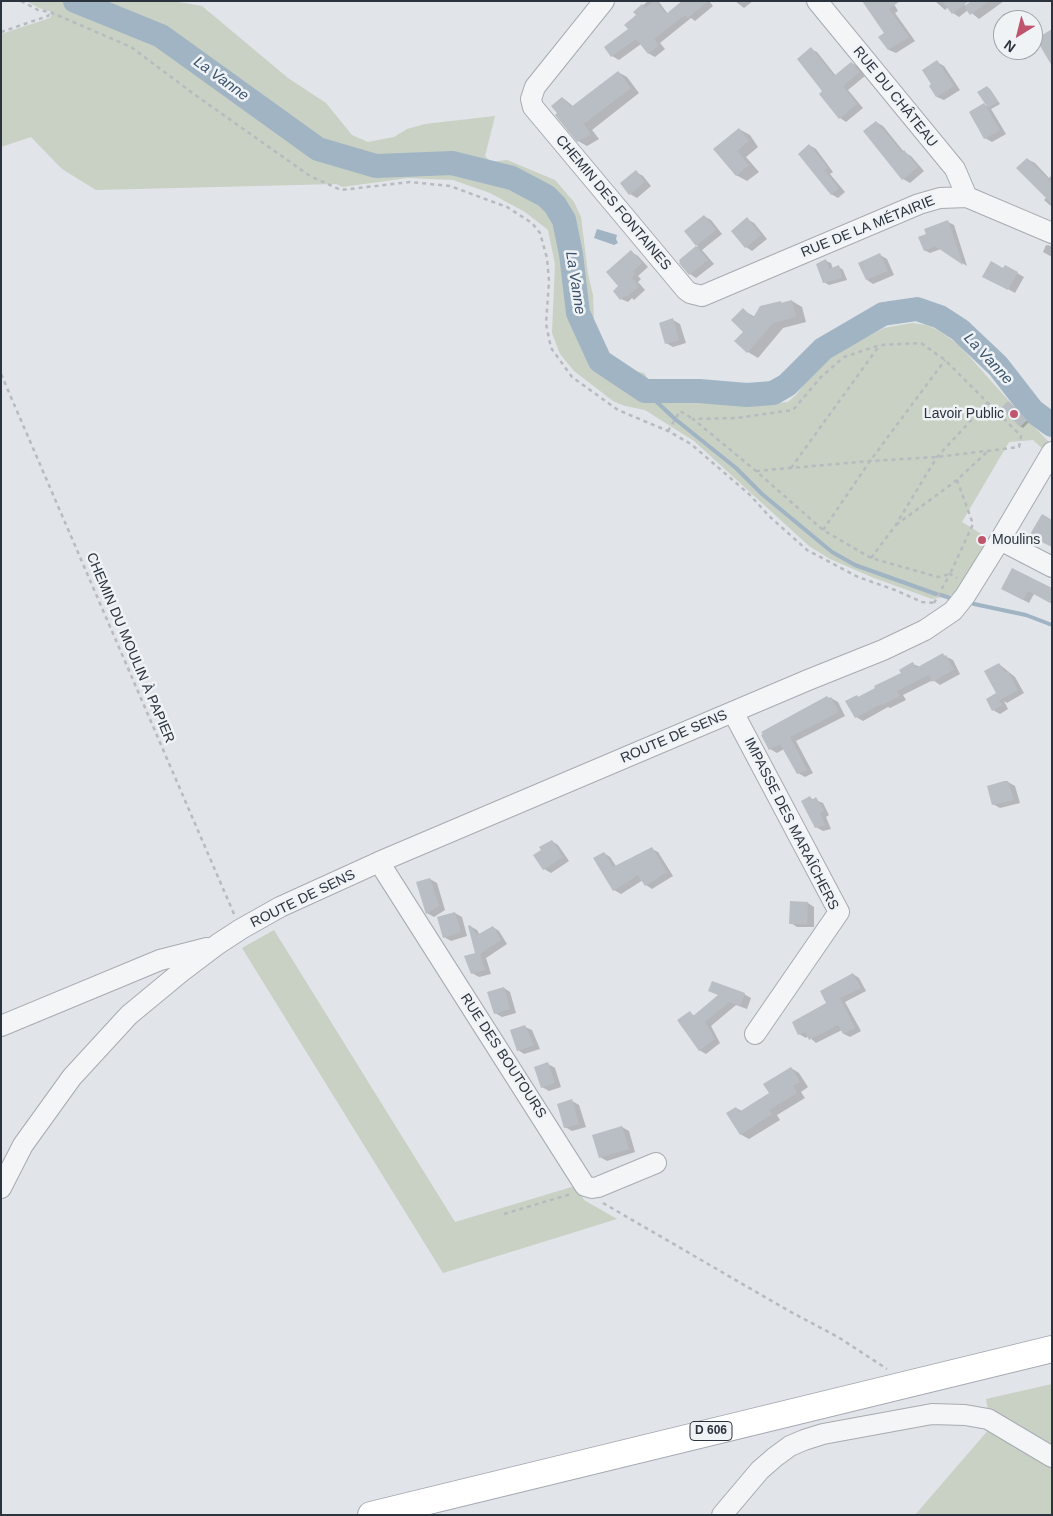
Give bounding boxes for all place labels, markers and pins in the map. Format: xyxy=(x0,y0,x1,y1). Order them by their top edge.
place label: Lavoir Public xyxy=(924,406,1004,422)
marker: Lavoir Public xyxy=(1008,408,1020,420)
place label: Moulins xyxy=(992,532,1040,548)
marker: Moulins xyxy=(976,534,988,546)

